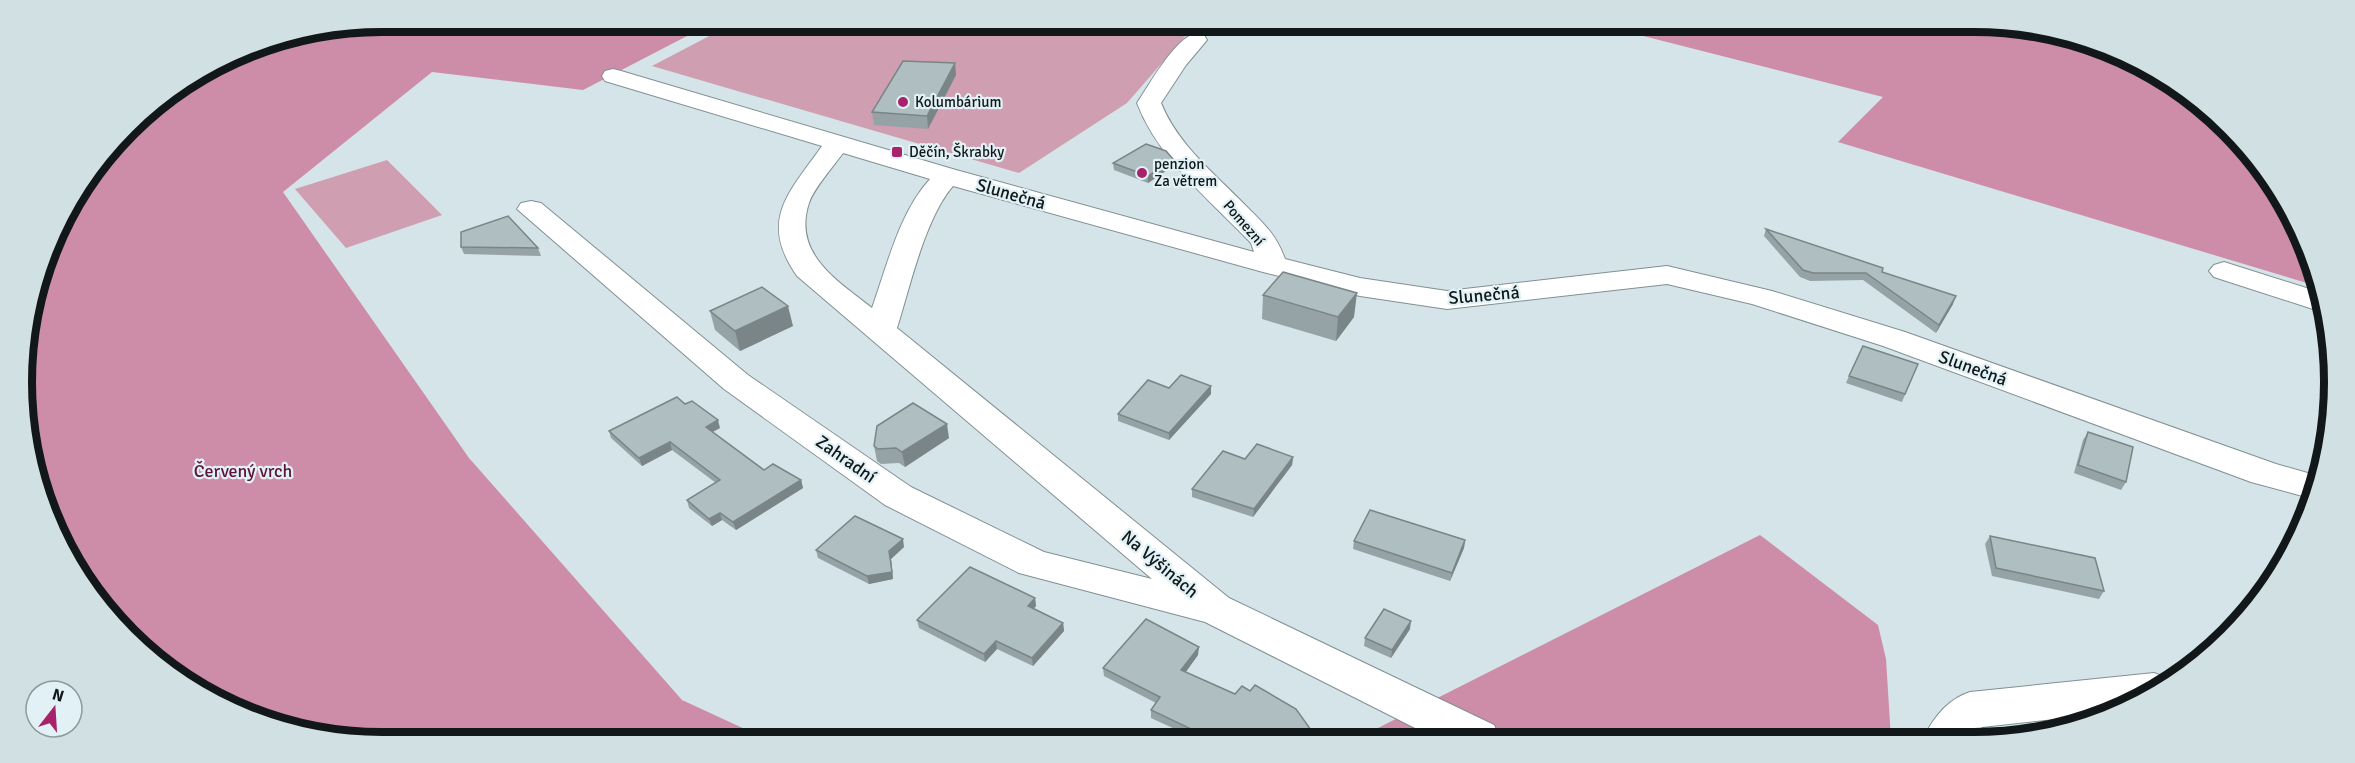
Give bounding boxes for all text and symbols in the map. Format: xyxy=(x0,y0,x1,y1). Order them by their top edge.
place label: Kolumbárium xyxy=(915,93,1001,111)
marker: Kolumbárium xyxy=(896,95,910,109)
place label: Děčín, Škrabky xyxy=(909,142,1004,161)
marker: Děčín, Škrabky xyxy=(890,145,904,159)
place label: penzion Za větrem xyxy=(1154,155,1217,190)
marker: penzion Za větrem xyxy=(1135,166,1149,180)
street label: Slunečná xyxy=(974,174,1048,214)
street label: Pomezní xyxy=(1219,197,1269,249)
street label: Slunečná xyxy=(1448,281,1520,309)
street label: Slunečná xyxy=(1936,345,2010,391)
street label: Zahradní xyxy=(812,430,880,488)
park label: Červený vrch xyxy=(194,460,292,482)
street label: Na Výšinách xyxy=(1117,525,1203,603)
north arrow xyxy=(24,679,84,739)
text: N xyxy=(50,684,66,707)

